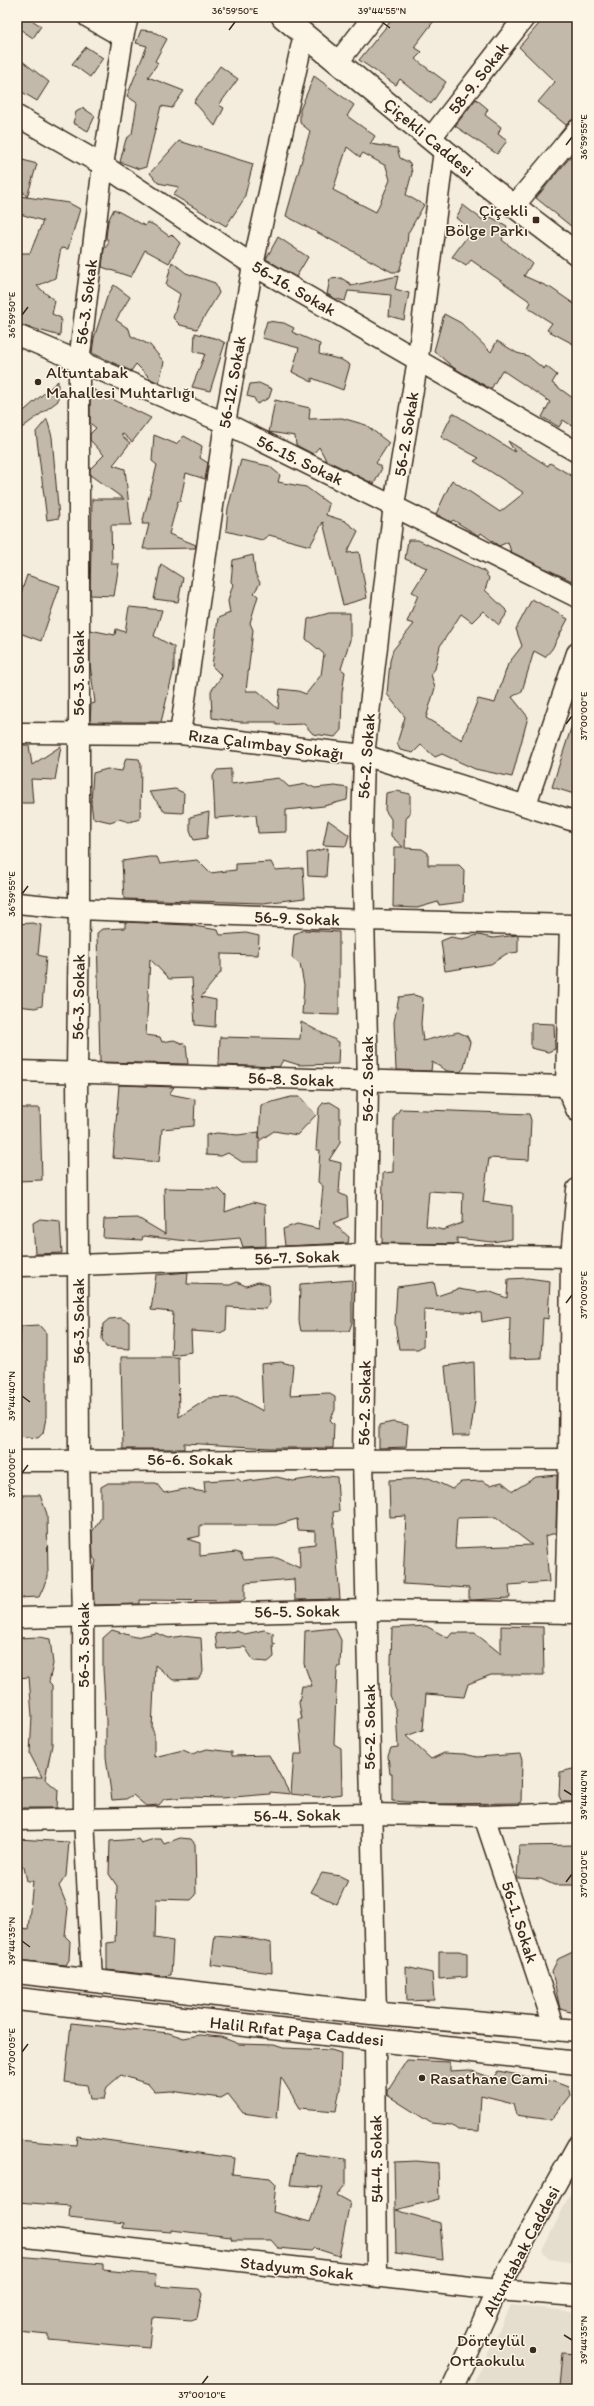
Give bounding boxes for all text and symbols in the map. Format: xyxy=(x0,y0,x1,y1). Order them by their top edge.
text: 36°59'50"E xyxy=(212,4,259,17)
text: 39°44'55"N xyxy=(358,4,406,17)
street label: 58-9. Sokak xyxy=(444,38,513,118)
street label: Çiçekli Caddesi xyxy=(380,94,478,180)
text: 36°59'55"E xyxy=(577,114,590,160)
place label: Çiçekli Bölge Parkı xyxy=(445,200,528,240)
marker: Çiçekli Bölge Parkı xyxy=(531,215,541,225)
street label: 56-16. Sokak xyxy=(248,256,340,320)
street label: 56-3. Sokak xyxy=(71,258,101,346)
text: 36°59'50"E xyxy=(5,291,18,338)
street label: 56-12. Sokak xyxy=(214,334,250,430)
place label: Altuntabak Mahallesi Muhtarlığı xyxy=(46,362,195,402)
marker: Altuntabak Mahallesi Muhtarlığı xyxy=(33,377,43,387)
street label: 56-2. Sokak xyxy=(389,390,423,478)
street label: 56-15. Sokak xyxy=(254,430,347,490)
street label: 56-3. Sokak xyxy=(68,630,88,716)
text: 37°00'00"E xyxy=(577,691,590,741)
street label: 56-2. Sokak xyxy=(353,712,379,799)
street label: Rıza Çalımbay Sokağı xyxy=(187,725,345,763)
text: 36°59'55"E xyxy=(5,871,18,917)
street label: 56-9. Sokak xyxy=(254,907,341,930)
street label: 56-3. Sokak xyxy=(67,953,89,1040)
street label: 56-2. Sokak xyxy=(357,1036,377,1122)
street label: 56-8. Sokak xyxy=(248,1068,335,1091)
street label: 56-7. Sokak xyxy=(254,1246,340,1268)
text: 37°00'05"E xyxy=(577,1270,590,1319)
street label: 56-3. Sokak xyxy=(68,1278,88,1364)
street label: 56-2. Sokak xyxy=(353,1360,375,1446)
text: 39°44'40"N xyxy=(5,1371,18,1421)
text: 37°00'00"E xyxy=(5,1448,18,1498)
street label: 56-6. Sokak xyxy=(147,1449,233,1469)
street label: 56-5. Sokak xyxy=(254,1600,340,1622)
street label: 56-3. Sokak xyxy=(73,1602,93,1688)
street label: 56-2. Sokak xyxy=(359,1684,379,1770)
text: 39°44'40"N xyxy=(577,1770,590,1820)
street label: 56-4. Sokak xyxy=(253,1804,341,1826)
text: 37°00'10"E xyxy=(577,1850,590,1898)
street label: 56-1. Sokak xyxy=(497,1879,543,1966)
text: 39°44'35"N xyxy=(5,1916,18,1965)
street label: Halil Rıfat Paşa Caddesi xyxy=(209,2012,385,2050)
text: 37°00'05"E xyxy=(5,2027,18,2076)
place label: Rasathane Cami xyxy=(430,2068,548,2088)
marker: Rasathane Cami xyxy=(417,2073,427,2083)
street label: 54-4. Sokak xyxy=(365,2114,387,2203)
street label: Altuntabak Caddesi xyxy=(478,2183,564,2319)
street label: Stadyum Sokak xyxy=(239,2252,355,2284)
text: 39°44'35"N xyxy=(577,2315,590,2364)
place label: Dörteylül Ortaokulu xyxy=(450,2330,526,2370)
marker: Dörteylül Ortaokulu xyxy=(528,2345,538,2355)
text: 37°00'10"E xyxy=(178,2388,226,2401)

